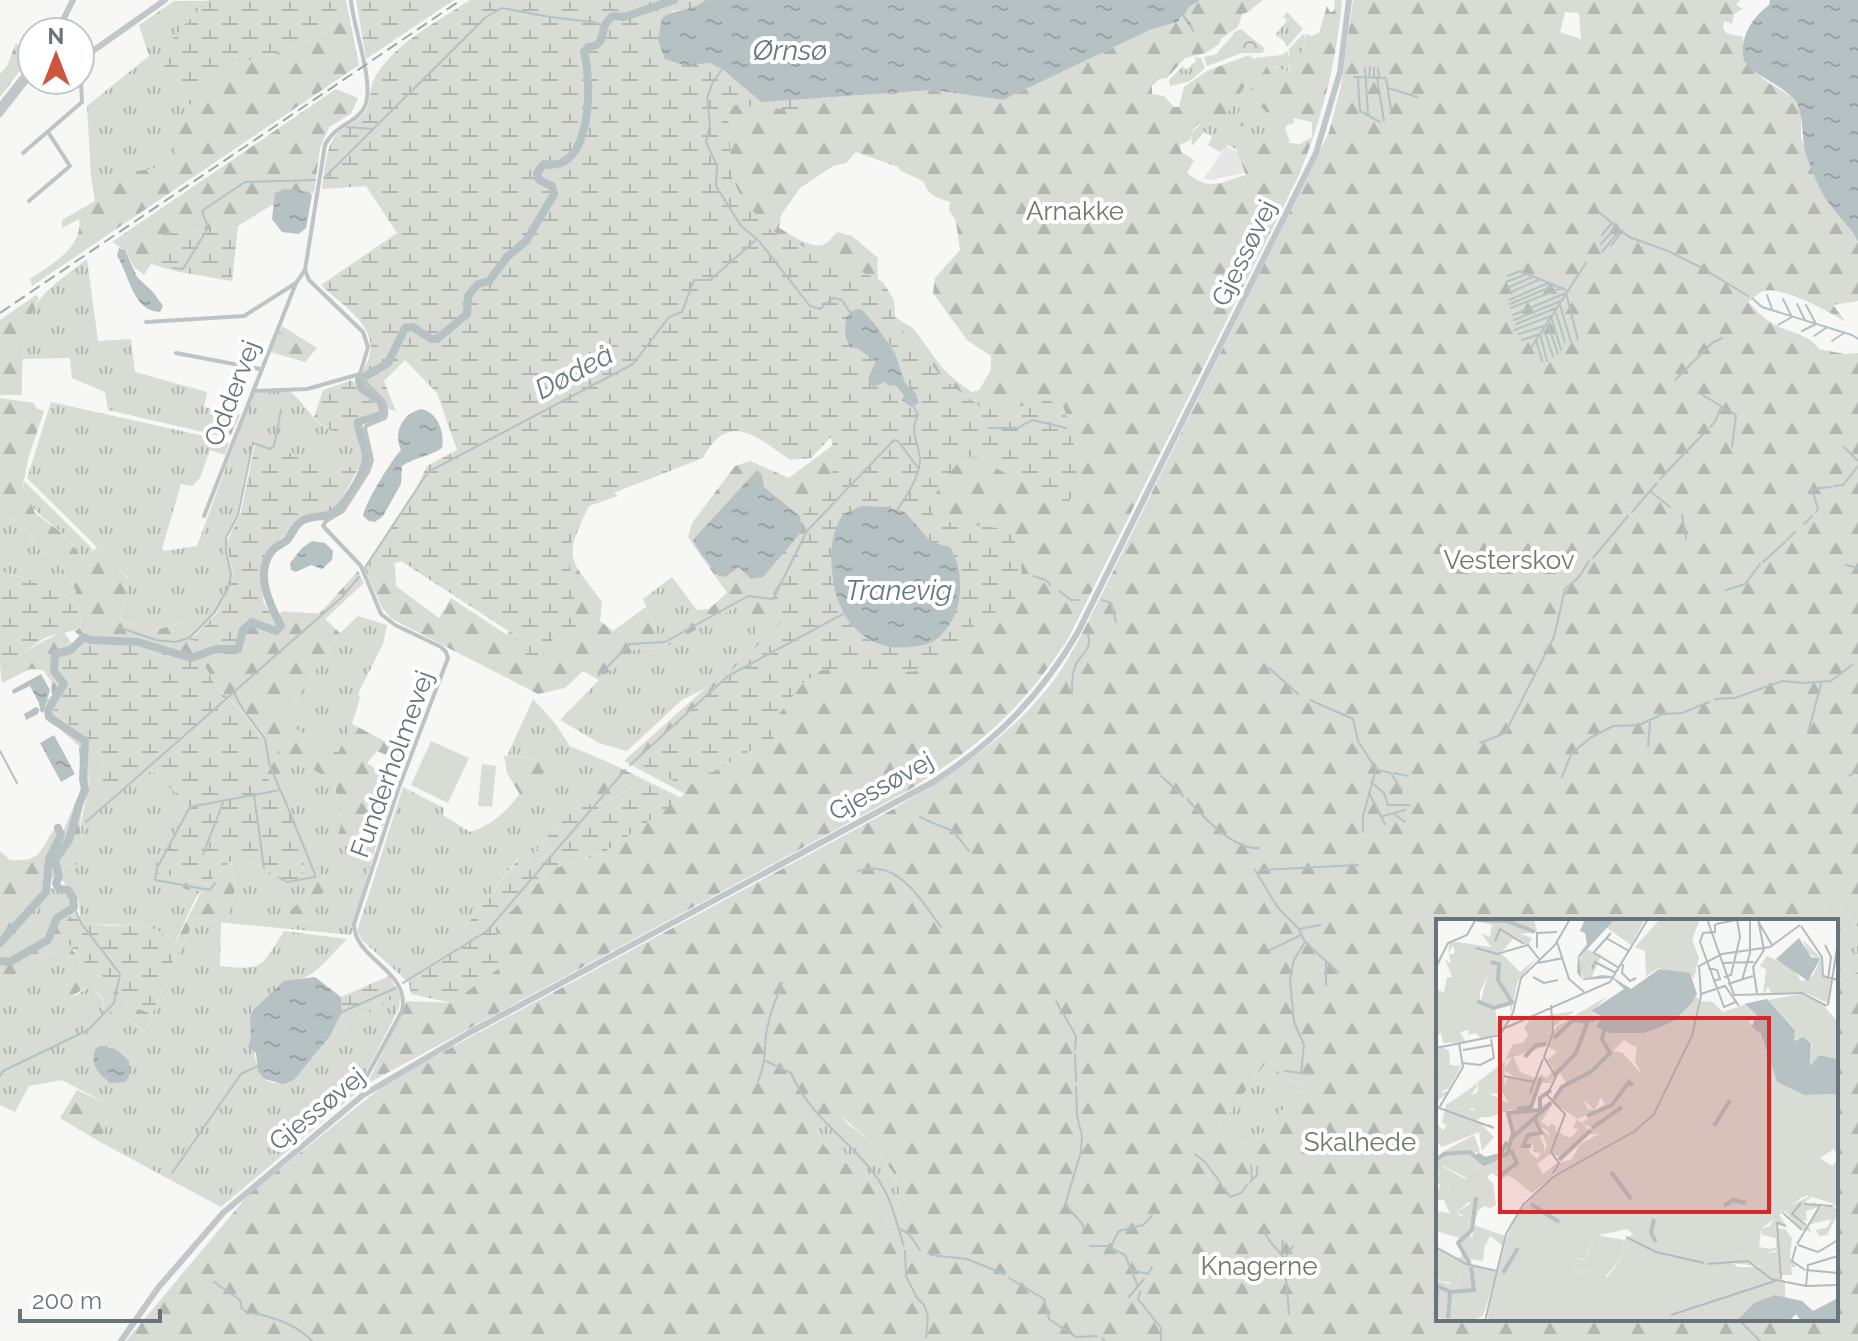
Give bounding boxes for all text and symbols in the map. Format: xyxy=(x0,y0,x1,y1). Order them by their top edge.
north arrow xyxy=(16,16,96,96)
text: N xyxy=(48,23,64,49)
water label: Ørnsø xyxy=(753,34,827,67)
street label: Gjessøvej xyxy=(1205,195,1283,311)
park label: Arnakke xyxy=(1026,196,1124,226)
street label: Oddervej xyxy=(198,336,266,450)
water label: Dødeå xyxy=(529,338,619,406)
park label: Vesterskov xyxy=(1443,545,1575,575)
water label: Tranevig xyxy=(846,574,952,607)
street label: Funderholmevej xyxy=(344,666,440,862)
street label: Gjessøvej xyxy=(824,745,938,827)
inset map xyxy=(1436,919,1838,1321)
street label: Gjessøvej xyxy=(263,1061,371,1157)
park label: Skalhede xyxy=(1304,1127,1416,1157)
park label: Knagerne xyxy=(1201,1251,1317,1281)
scale bar xyxy=(20,1273,160,1323)
text: 200 m xyxy=(32,1286,102,1315)

